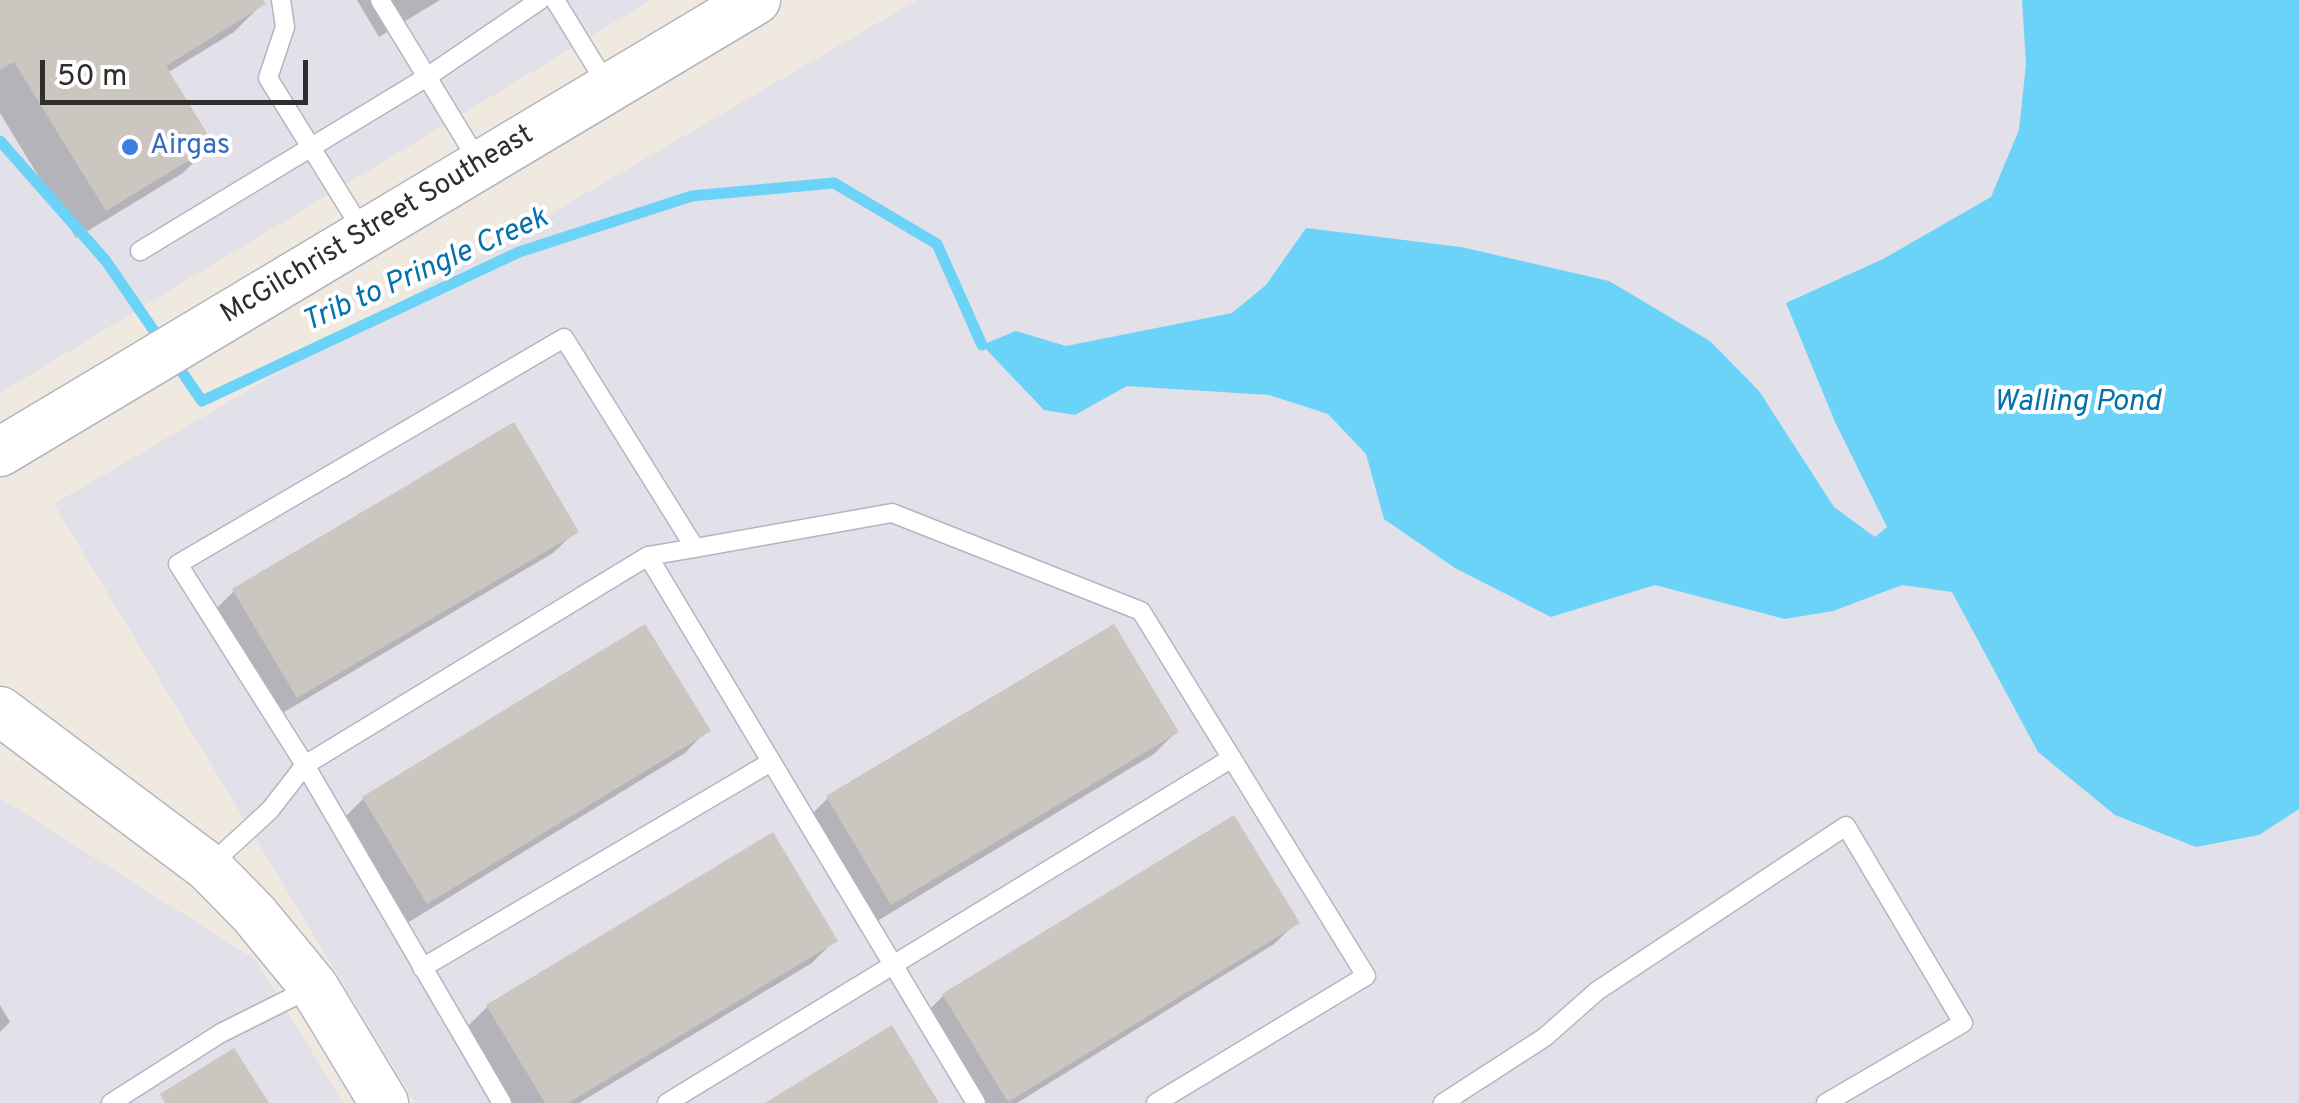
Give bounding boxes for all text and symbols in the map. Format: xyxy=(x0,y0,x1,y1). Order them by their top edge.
scale bar xyxy=(45,40,312,102)
text: 50 m xyxy=(57,59,127,96)
street label: McGilchrist Street Southeast xyxy=(216,119,540,333)
place label: Airgas xyxy=(150,130,230,164)
marker: Airgas xyxy=(119,136,141,158)
water label: Trib to Pringle Creek xyxy=(298,202,554,342)
water label: Walling Pond xyxy=(1994,386,2160,422)

